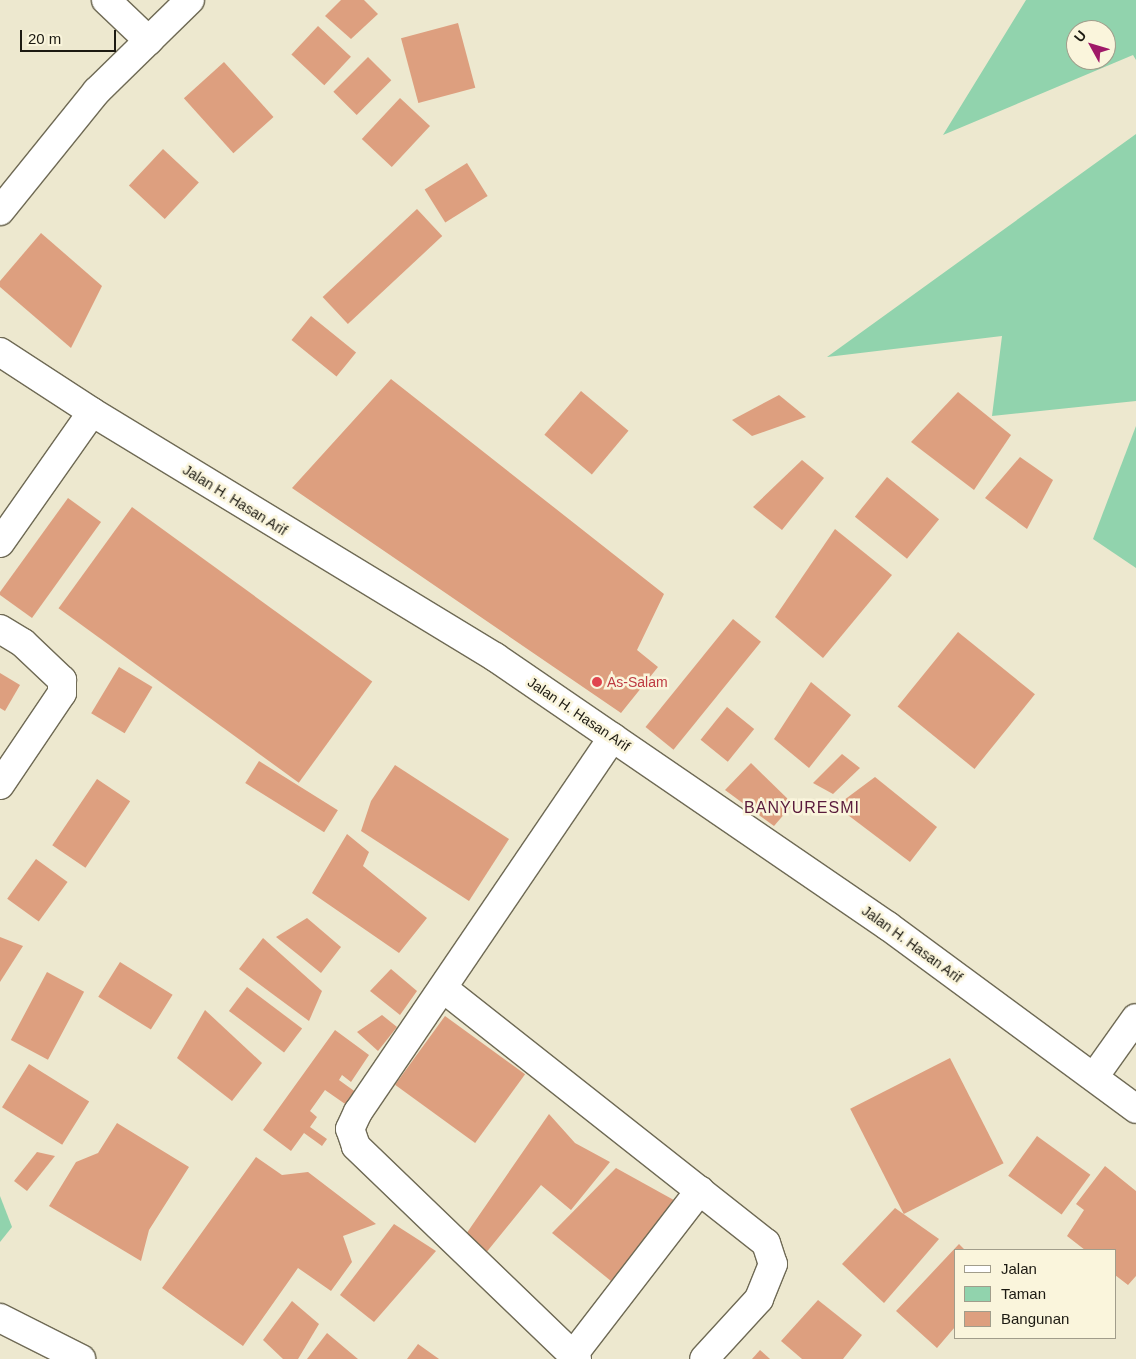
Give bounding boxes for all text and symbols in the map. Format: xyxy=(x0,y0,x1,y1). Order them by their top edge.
scale bar xyxy=(22,20,119,52)
north arrow xyxy=(1066,20,1116,70)
text: U xyxy=(1071,27,1090,45)
text: 20 m xyxy=(28,30,61,47)
street label: Jalan H. Hasan Arif xyxy=(179,461,291,539)
street label: Jalan H. Hasan Arif xyxy=(524,673,634,755)
place label: As-Salam xyxy=(607,674,668,690)
marker: As-Salam xyxy=(591,676,603,688)
district label: BANYURESMI xyxy=(743,798,861,818)
street label: Jalan H. Hasan Arif xyxy=(858,902,966,986)
legend xyxy=(954,1249,1116,1339)
text: Jalan xyxy=(1001,1260,1037,1277)
text: Taman xyxy=(1001,1285,1046,1302)
text: Bangunan xyxy=(1001,1310,1069,1327)

